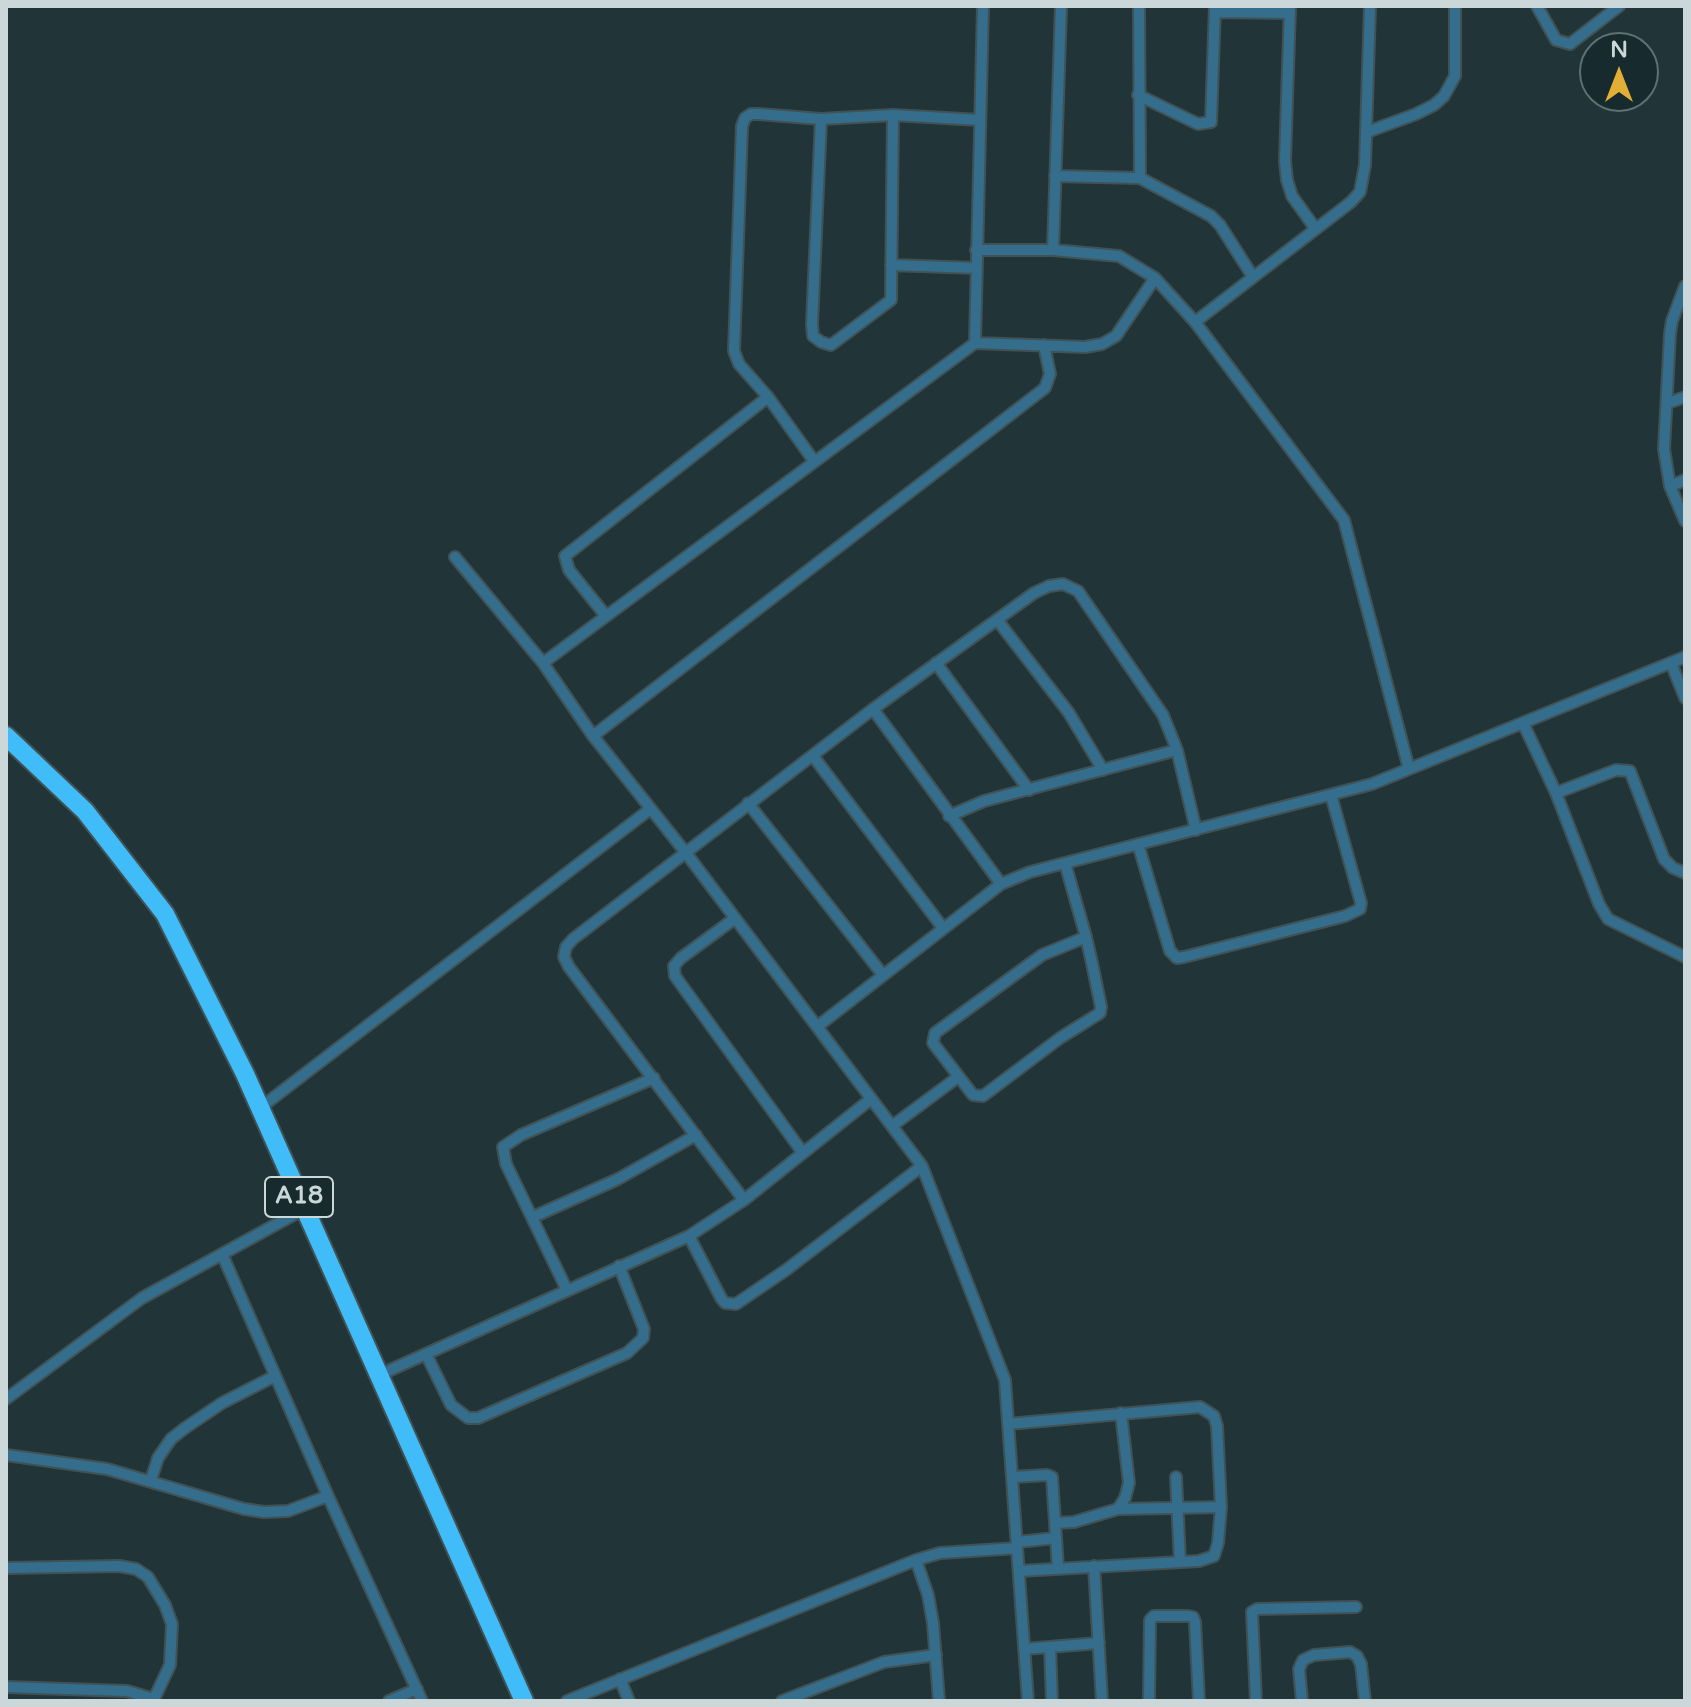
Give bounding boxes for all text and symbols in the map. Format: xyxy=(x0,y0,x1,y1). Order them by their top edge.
north arrow xyxy=(1579,32,1659,112)
text: N xyxy=(1610,37,1628,63)
road number: A18 xyxy=(265,1177,333,1217)

